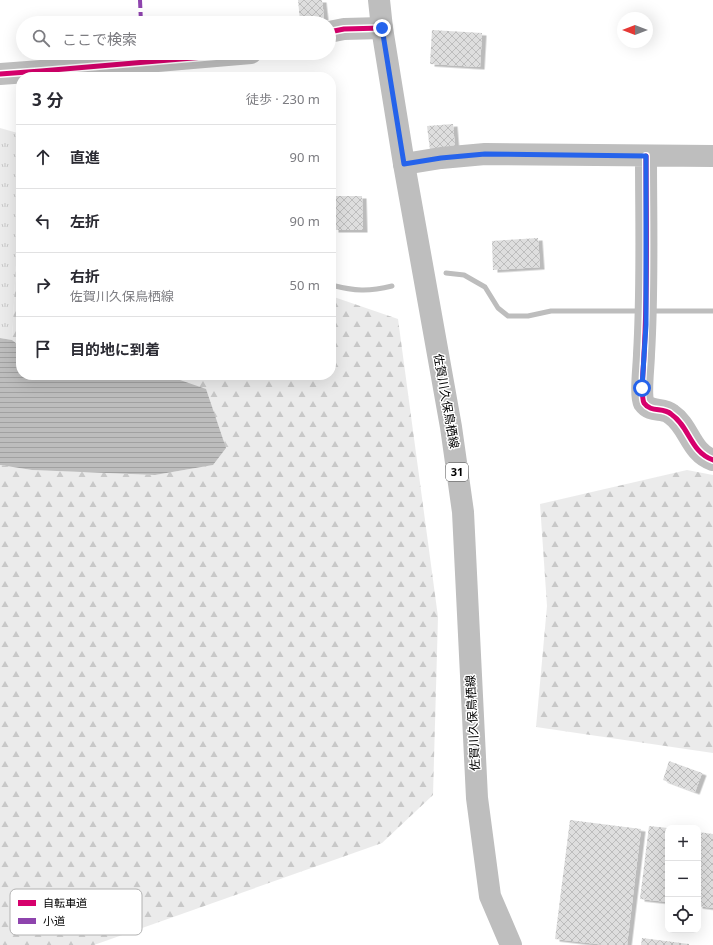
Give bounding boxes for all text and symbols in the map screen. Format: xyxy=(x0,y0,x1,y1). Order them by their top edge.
north arrow xyxy=(617,12,653,48)
search box xyxy=(16,16,336,60)
route end xyxy=(373,19,391,37)
icon: search xyxy=(30,27,52,49)
text: ここで検索 xyxy=(62,29,137,49)
text: 3 分 xyxy=(32,88,63,111)
text: 徒歩 · 230 m xyxy=(246,90,320,108)
icon: ahead xyxy=(32,146,54,168)
text: 直進 xyxy=(70,147,100,167)
text: 90 m xyxy=(290,148,320,166)
icon: left xyxy=(32,210,54,232)
text: 左折 xyxy=(70,211,100,231)
text: 90 m xyxy=(290,212,320,230)
text: 右折 xyxy=(70,266,100,286)
icon: right xyxy=(32,274,54,296)
text: 50 m xyxy=(290,276,320,294)
text: 佐賀川久保鳥栖線 xyxy=(70,287,174,305)
icon: arrive xyxy=(32,338,54,360)
text: 目的地に到着 xyxy=(70,339,160,359)
street label: 佐賀川久保鳥栖線 xyxy=(430,352,463,450)
route start xyxy=(633,379,651,397)
road number: 31 xyxy=(446,463,468,481)
street label: 佐賀川久保鳥栖線 xyxy=(461,675,484,771)
map controls xyxy=(665,825,701,933)
button: + xyxy=(665,825,701,861)
button: − xyxy=(665,861,701,897)
legend xyxy=(10,889,142,935)
text: 自転車道 xyxy=(43,895,87,910)
button: locate xyxy=(665,897,701,933)
text: 小道 xyxy=(43,913,65,928)

